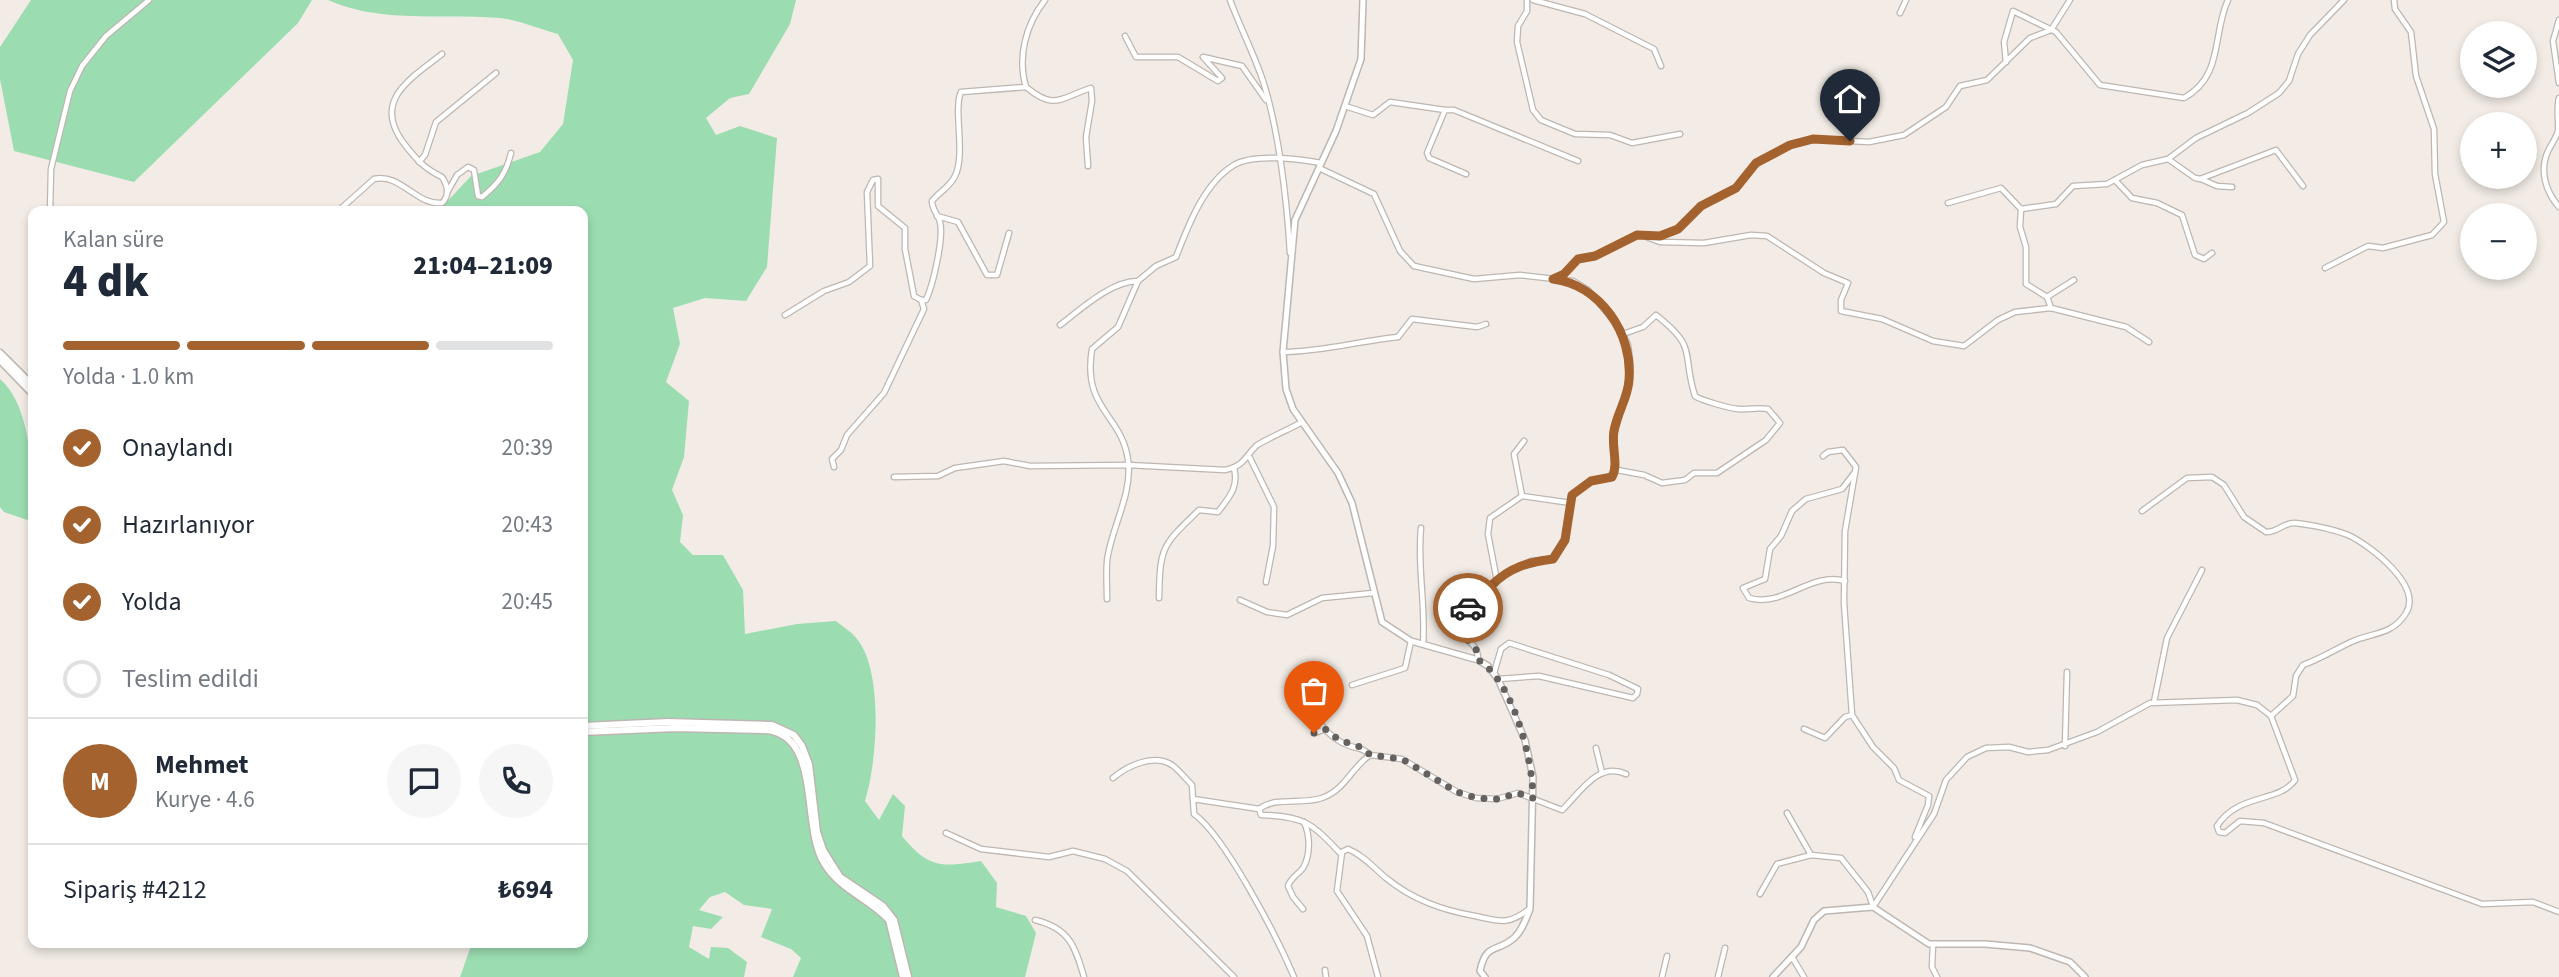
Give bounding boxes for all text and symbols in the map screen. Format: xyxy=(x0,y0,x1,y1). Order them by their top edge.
map controls xyxy=(2460,21,2537,280)
button: layers xyxy=(2460,21,2537,98)
pin xyxy=(1820,69,1880,141)
icon: home xyxy=(1831,80,1869,118)
button: + xyxy=(2460,112,2537,189)
button: − xyxy=(2460,203,2537,280)
text: Kalan süre xyxy=(63,223,164,256)
text: 21:04–21:09 xyxy=(413,247,553,284)
text: 4 dk xyxy=(63,249,149,314)
text: Yolda · 1.0 km xyxy=(63,360,194,393)
icon: check xyxy=(63,429,101,467)
text: Onaylandı xyxy=(122,429,234,466)
text: 20:39 xyxy=(502,431,553,464)
icon: check xyxy=(63,506,101,544)
text: Hazırlanıyor xyxy=(122,506,254,543)
text: 20:43 xyxy=(502,508,553,541)
courier xyxy=(1433,573,1503,643)
icon: check xyxy=(63,583,101,621)
text: Yolda xyxy=(122,583,182,620)
text: 20:45 xyxy=(502,585,553,618)
icon: car xyxy=(1449,589,1487,627)
text: Teslim edildi xyxy=(122,660,259,697)
pin xyxy=(1284,661,1344,733)
icon: bag xyxy=(1295,672,1333,710)
button: chat xyxy=(387,744,461,818)
button: phone xyxy=(479,744,553,818)
text: Mehmet xyxy=(155,746,249,783)
text: M xyxy=(90,763,110,800)
text: Kurye · 4.6 xyxy=(155,783,255,816)
text: Sipariş #4212 xyxy=(63,871,207,908)
text: ₺694 xyxy=(498,871,553,908)

